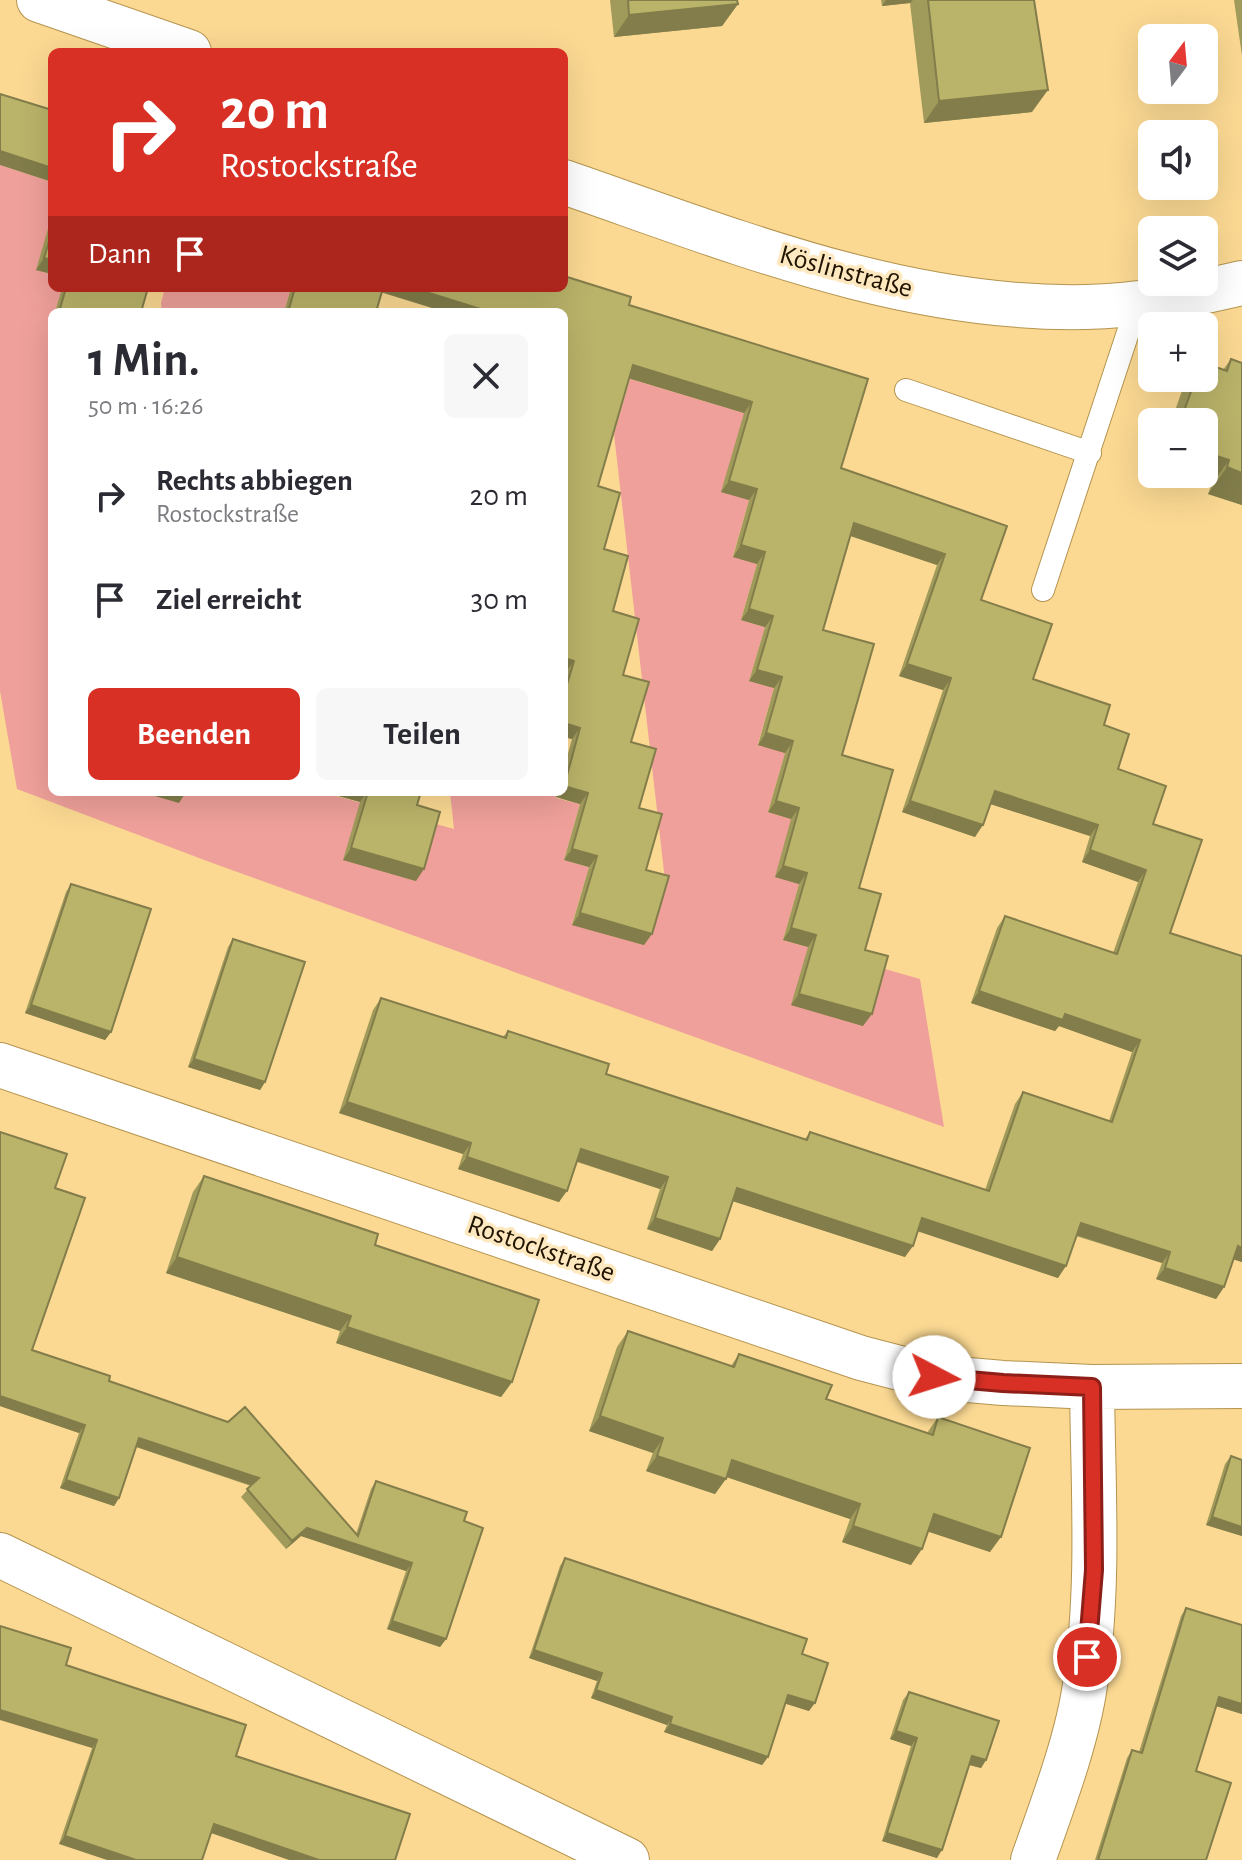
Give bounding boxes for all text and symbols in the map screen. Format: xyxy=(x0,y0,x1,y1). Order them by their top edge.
north arrow xyxy=(1138,24,1218,104)
map controls xyxy=(1138,24,1218,488)
icon: right xyxy=(88,80,192,184)
text: 20 m xyxy=(220,83,329,139)
button: sound xyxy=(1138,120,1218,200)
text: Rostockstraße xyxy=(220,148,418,184)
button: layers xyxy=(1138,216,1218,296)
icon: arrive xyxy=(168,232,212,276)
text: Dann xyxy=(88,239,152,269)
street label: Köslinstraße xyxy=(777,241,915,303)
button: + xyxy=(1138,312,1218,392)
button: close xyxy=(444,334,528,418)
text: 1 Min. xyxy=(88,337,200,385)
text: 50 m · 16:26 xyxy=(88,393,203,419)
button: − xyxy=(1138,408,1218,488)
text: Rechts abbiegen xyxy=(156,466,353,496)
icon: right xyxy=(88,474,132,518)
text: 20 m xyxy=(470,481,528,511)
text: Rostockstraße xyxy=(156,501,299,527)
icon: arrive xyxy=(88,578,132,622)
text: Ziel erreicht xyxy=(156,585,301,615)
text: 30 m xyxy=(471,585,528,615)
button: Beenden xyxy=(88,688,300,780)
button: Teilen xyxy=(316,688,528,780)
street label: Rostockstraße xyxy=(464,1211,618,1287)
position arrow xyxy=(892,1335,976,1419)
pin xyxy=(1053,1623,1121,1691)
icon: arrive xyxy=(1065,1635,1109,1679)

